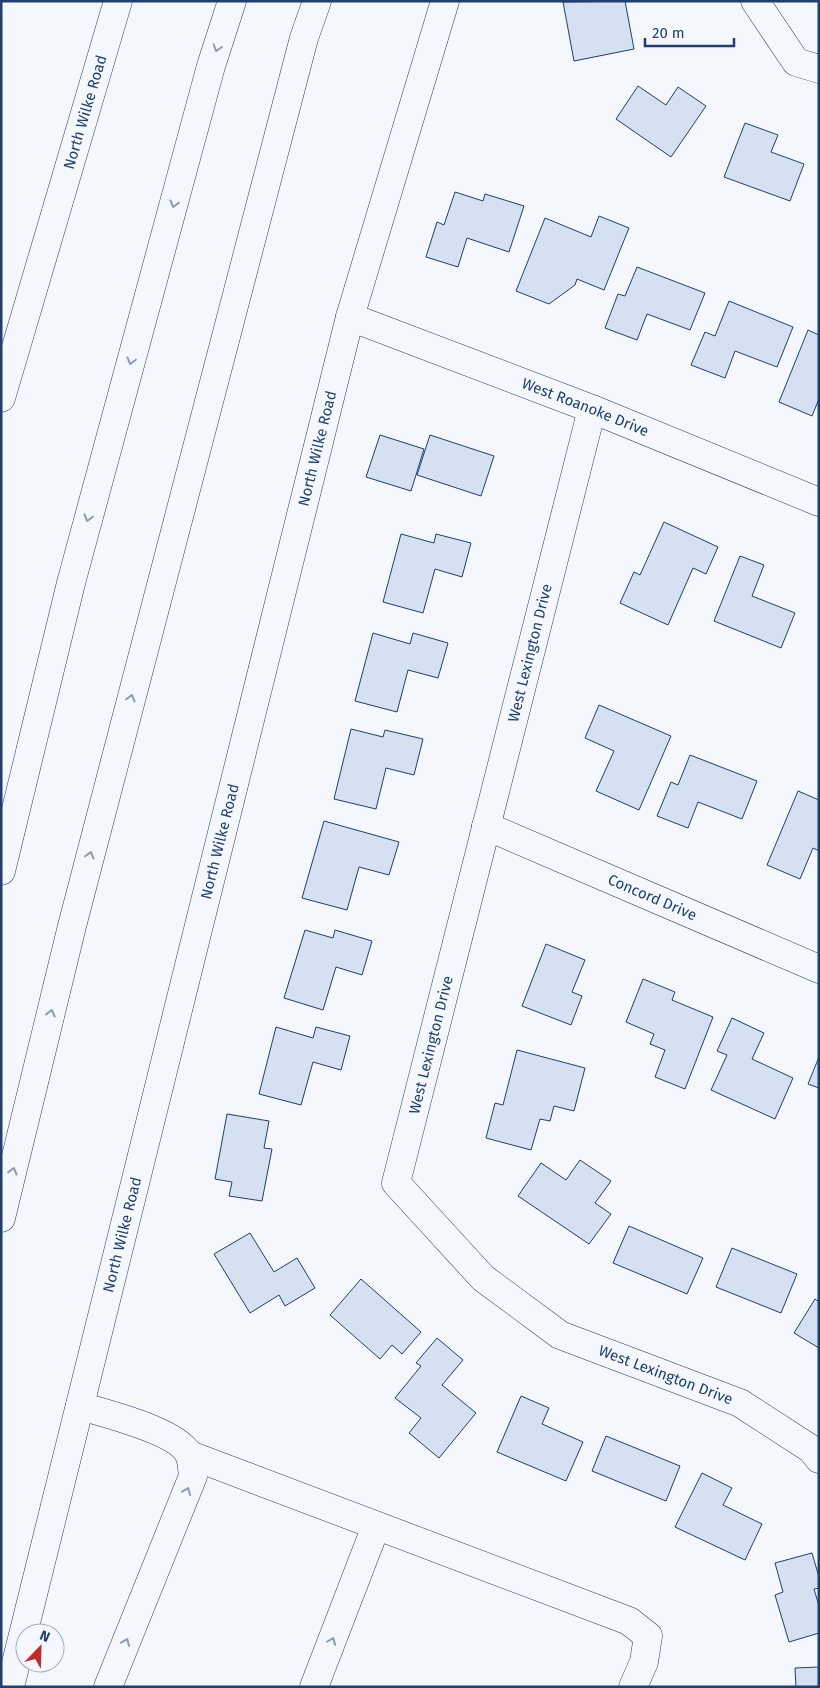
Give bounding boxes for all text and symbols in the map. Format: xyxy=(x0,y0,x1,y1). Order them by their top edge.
scale bar xyxy=(645,15,734,47)
text: 20 m xyxy=(652,24,685,42)
one-way arrow xyxy=(213,43,223,51)
street label: North Wilke Road xyxy=(60,53,111,171)
one-way arrow xyxy=(169,200,179,208)
one-way arrow xyxy=(126,357,137,365)
street label: West Roanoke Drive xyxy=(519,374,651,440)
street label: North Wilke Road xyxy=(294,389,340,508)
one-way arrow xyxy=(84,513,94,521)
street label: West Lexington Drive xyxy=(504,582,556,724)
one-way arrow xyxy=(125,694,136,703)
street label: North Wilke Road xyxy=(197,782,243,901)
one-way arrow xyxy=(84,851,95,860)
street label: Concord Drive xyxy=(605,870,699,924)
street label: West Lexington Drive xyxy=(405,974,457,1116)
one-way arrow xyxy=(45,1009,56,1018)
one-way arrow xyxy=(7,1167,18,1175)
street label: North Wilke Road xyxy=(99,1175,145,1294)
street label: West Lexington Drive xyxy=(596,1341,735,1408)
one-way arrow xyxy=(180,1487,191,1496)
north arrow xyxy=(15,1623,65,1673)
text: N xyxy=(37,1627,52,1646)
one-way arrow xyxy=(326,1637,336,1646)
one-way arrow xyxy=(120,1638,130,1646)

